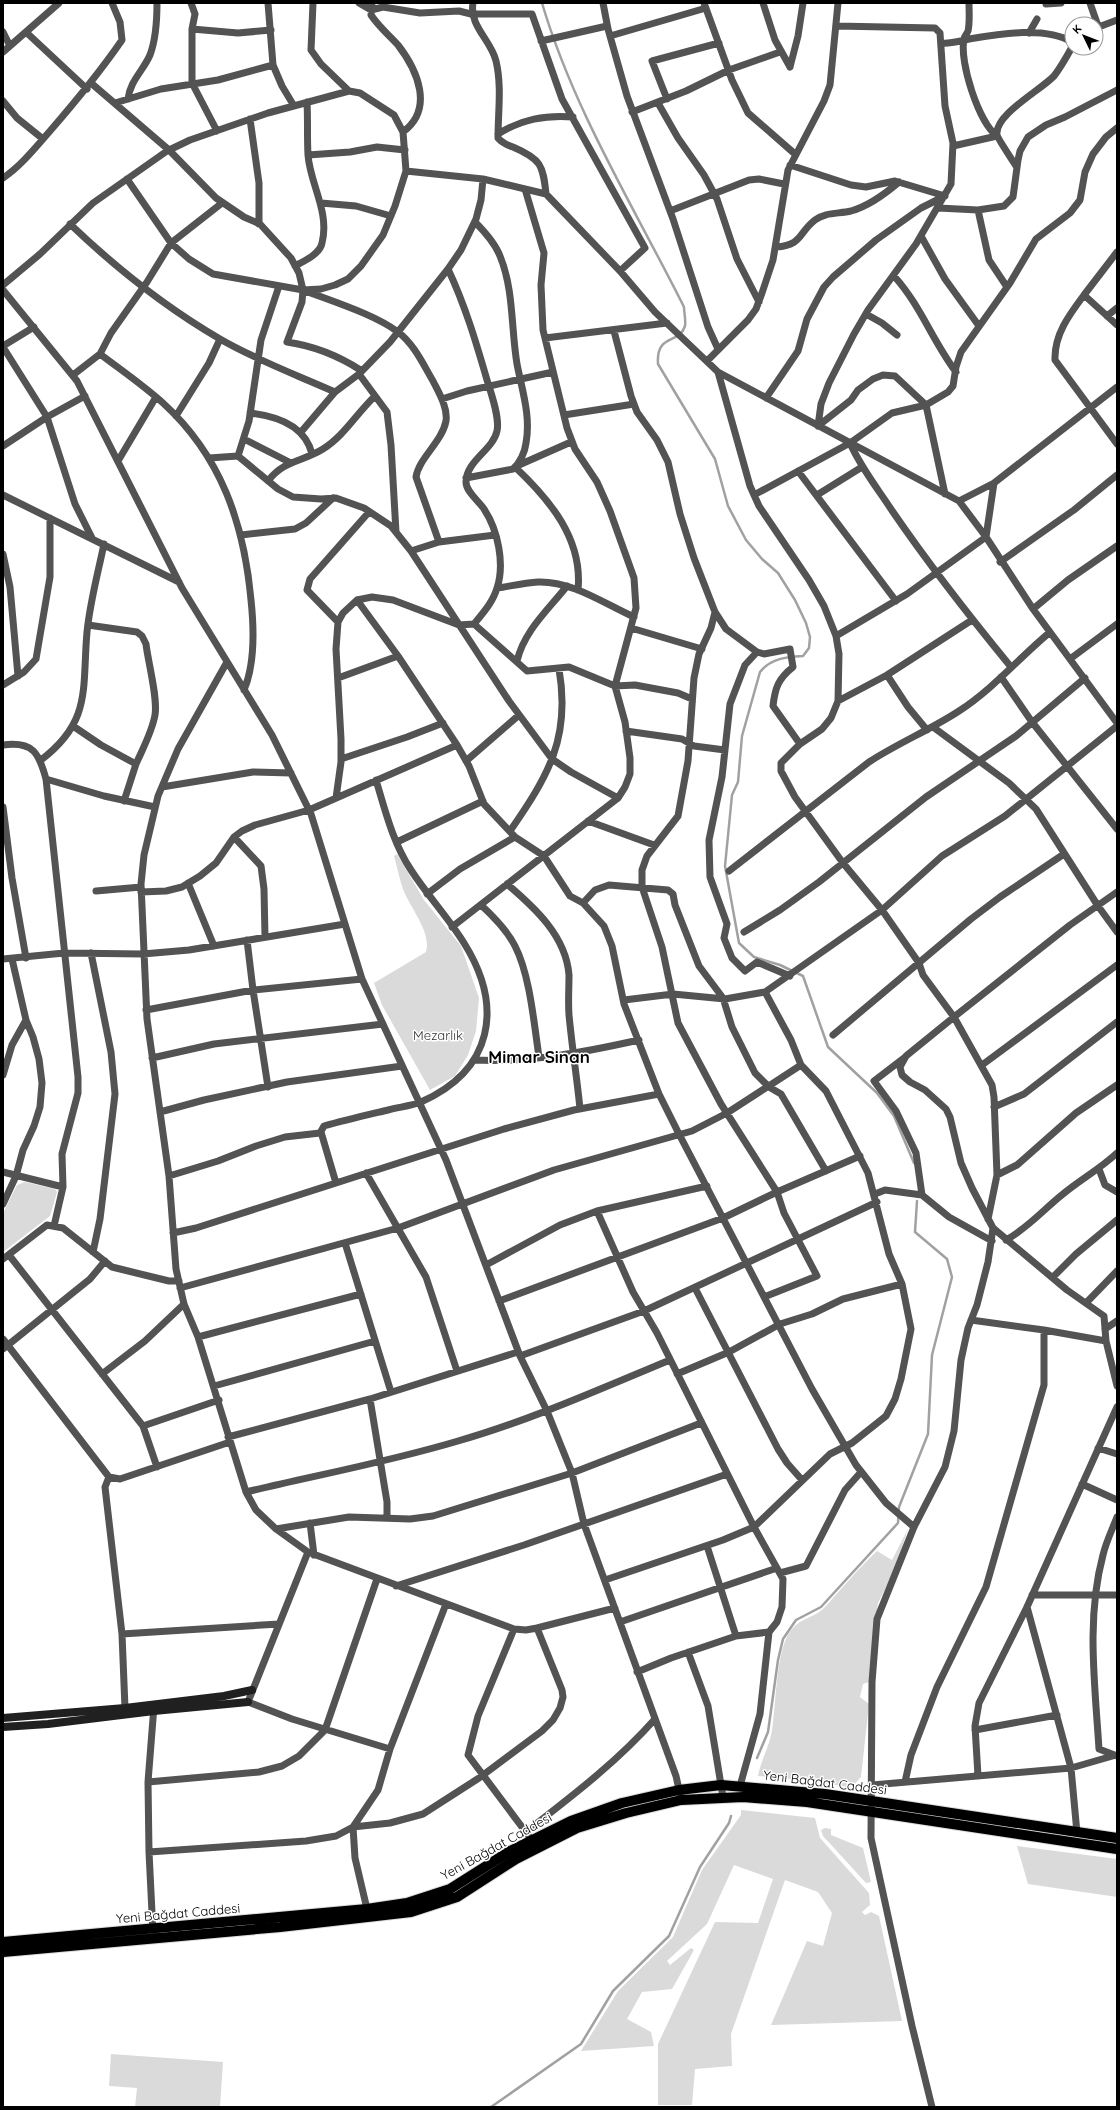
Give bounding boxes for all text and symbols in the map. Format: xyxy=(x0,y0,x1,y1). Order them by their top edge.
north arrow xyxy=(1064,16,1104,56)
text: K xyxy=(1069,22,1084,37)
park label: Mezarlık xyxy=(413,1027,463,1043)
district label: Mimar Sinan xyxy=(488,1046,590,1067)
street label: Yeni Bağdat Caddesi xyxy=(762,1766,888,1798)
street label: Yeni Bağdat Caddesi xyxy=(438,1809,554,1883)
street label: Yeni Bağdat Caddesi xyxy=(115,1900,241,1926)

